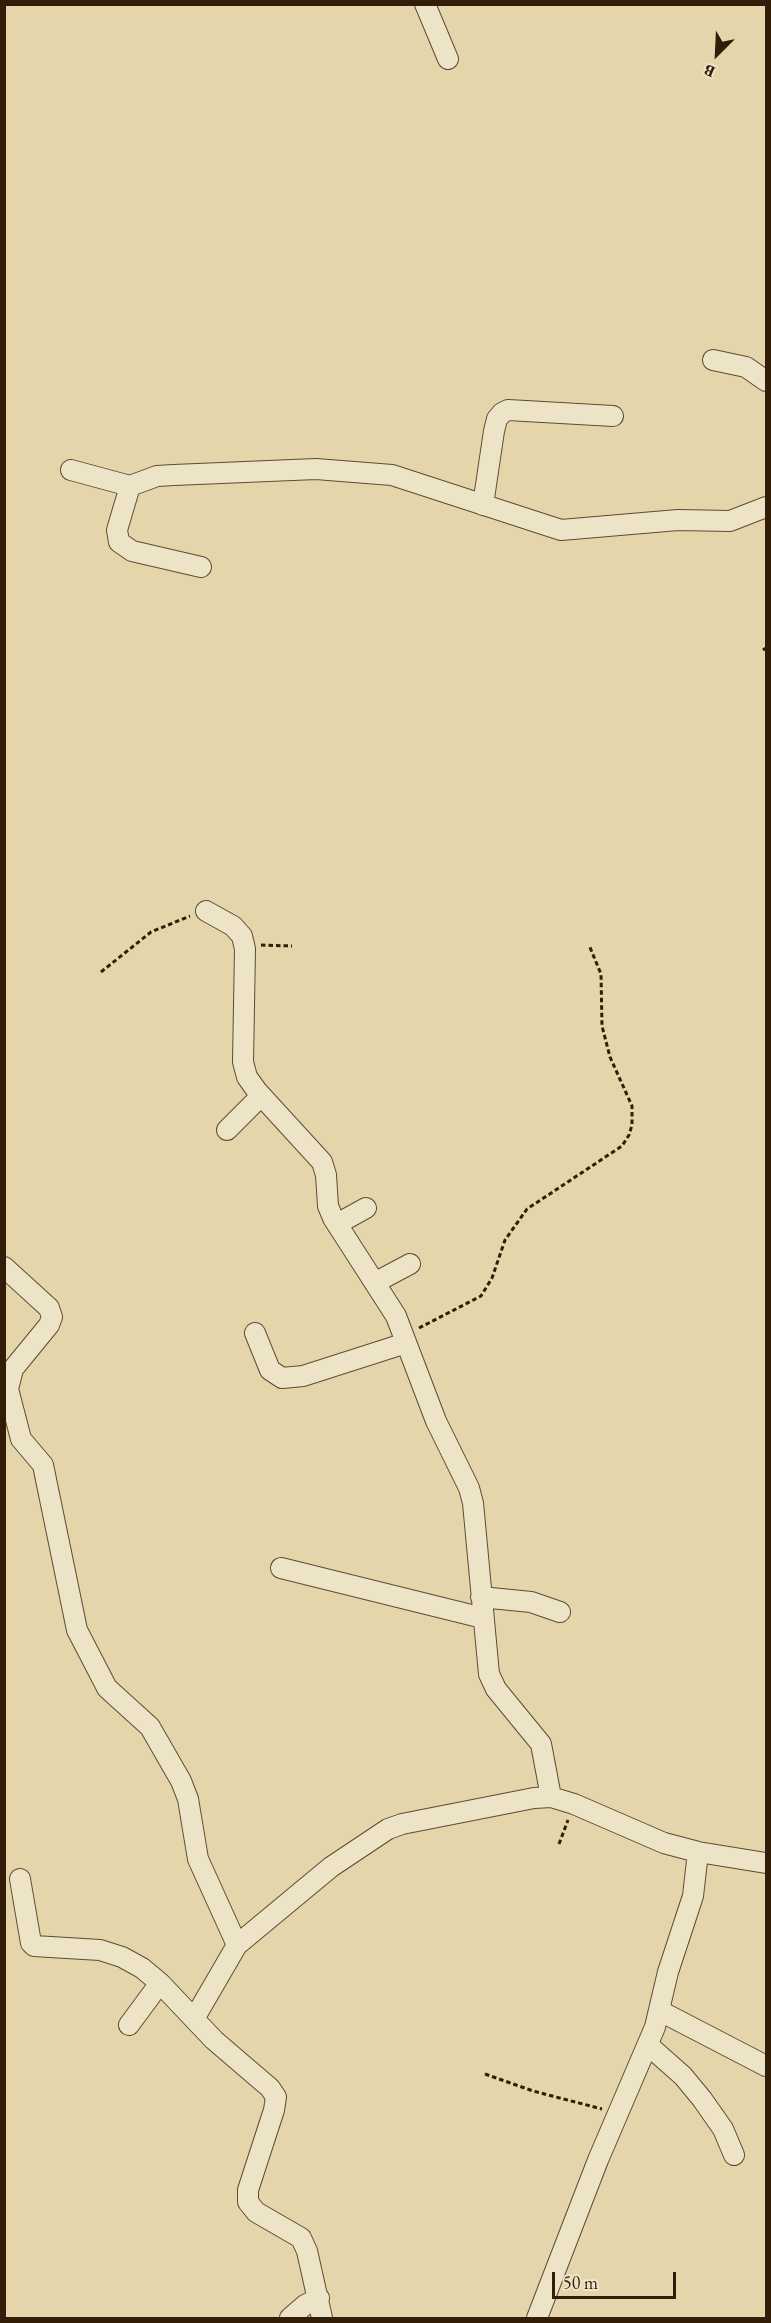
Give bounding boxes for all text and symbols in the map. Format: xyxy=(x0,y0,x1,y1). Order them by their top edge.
north arrow xyxy=(687,24,747,84)
text: B xyxy=(701,59,718,83)
scale bar xyxy=(555,2260,680,2298)
text: 50 m xyxy=(563,2271,598,2294)

